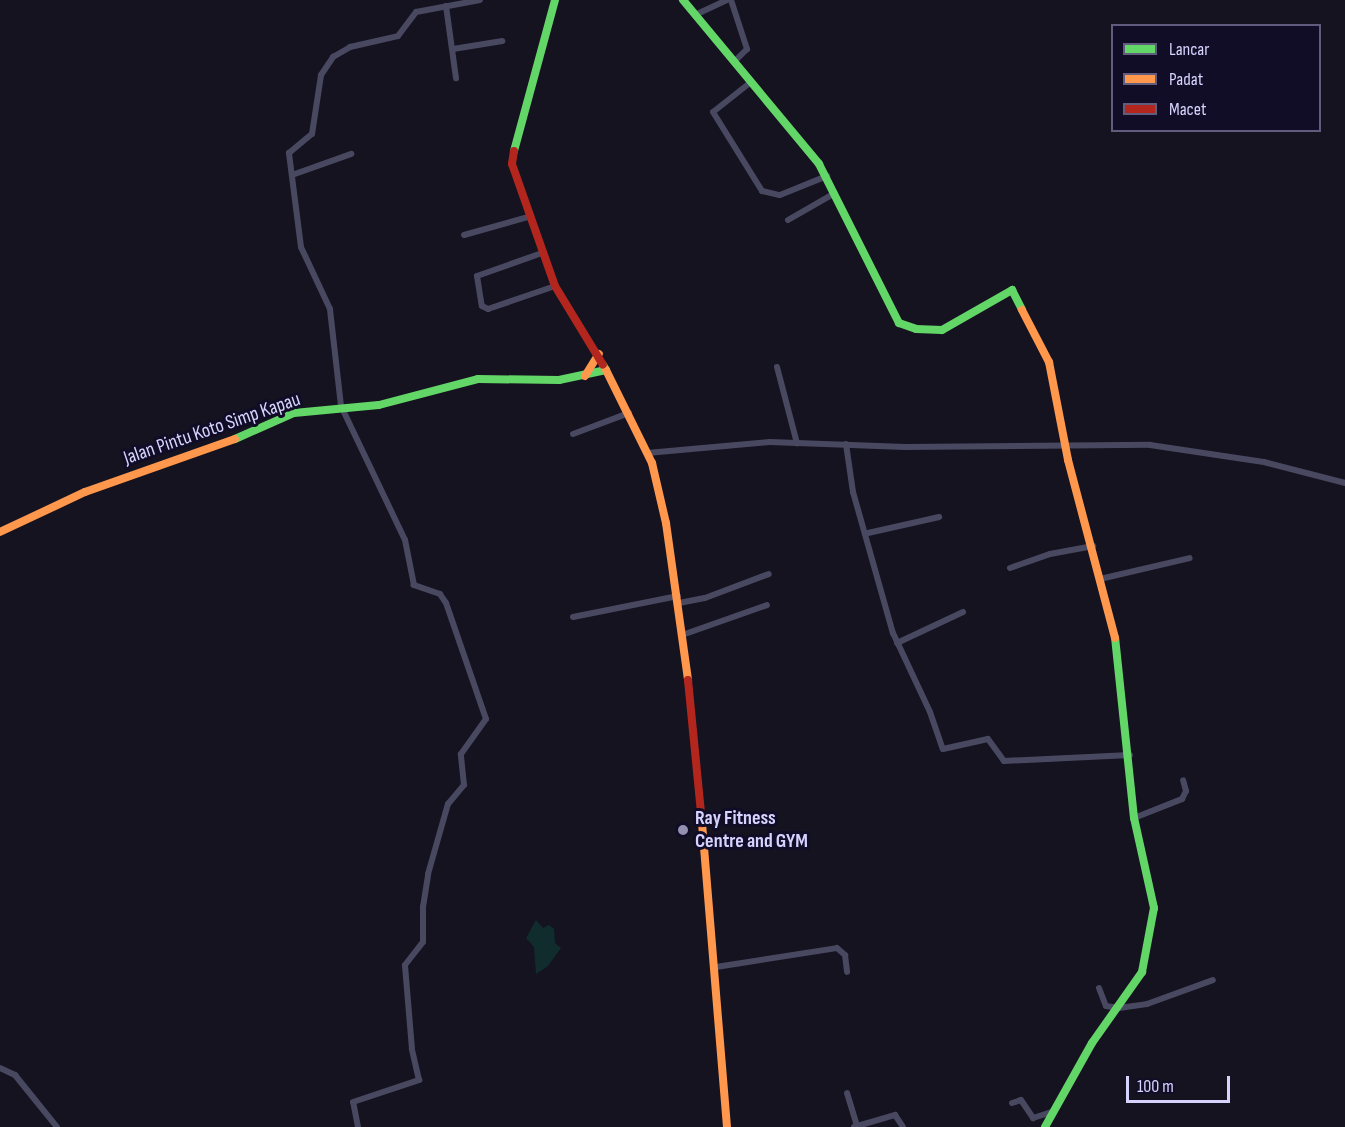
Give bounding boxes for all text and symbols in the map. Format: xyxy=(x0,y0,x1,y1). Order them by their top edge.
legend xyxy=(1111,24,1321,132)
text: Lancar xyxy=(1169,39,1209,60)
text: Padat xyxy=(1169,69,1203,90)
text: Macet xyxy=(1169,99,1206,120)
street label: Jalan Pintu Koto Simp Kapau xyxy=(120,387,304,471)
place label: Ray Fitness Centre and GYM xyxy=(695,807,808,854)
marker: Ray Fitness Centre and GYM xyxy=(676,823,690,837)
scale bar xyxy=(1129,1064,1232,1102)
text: 100 m xyxy=(1137,1076,1174,1097)

